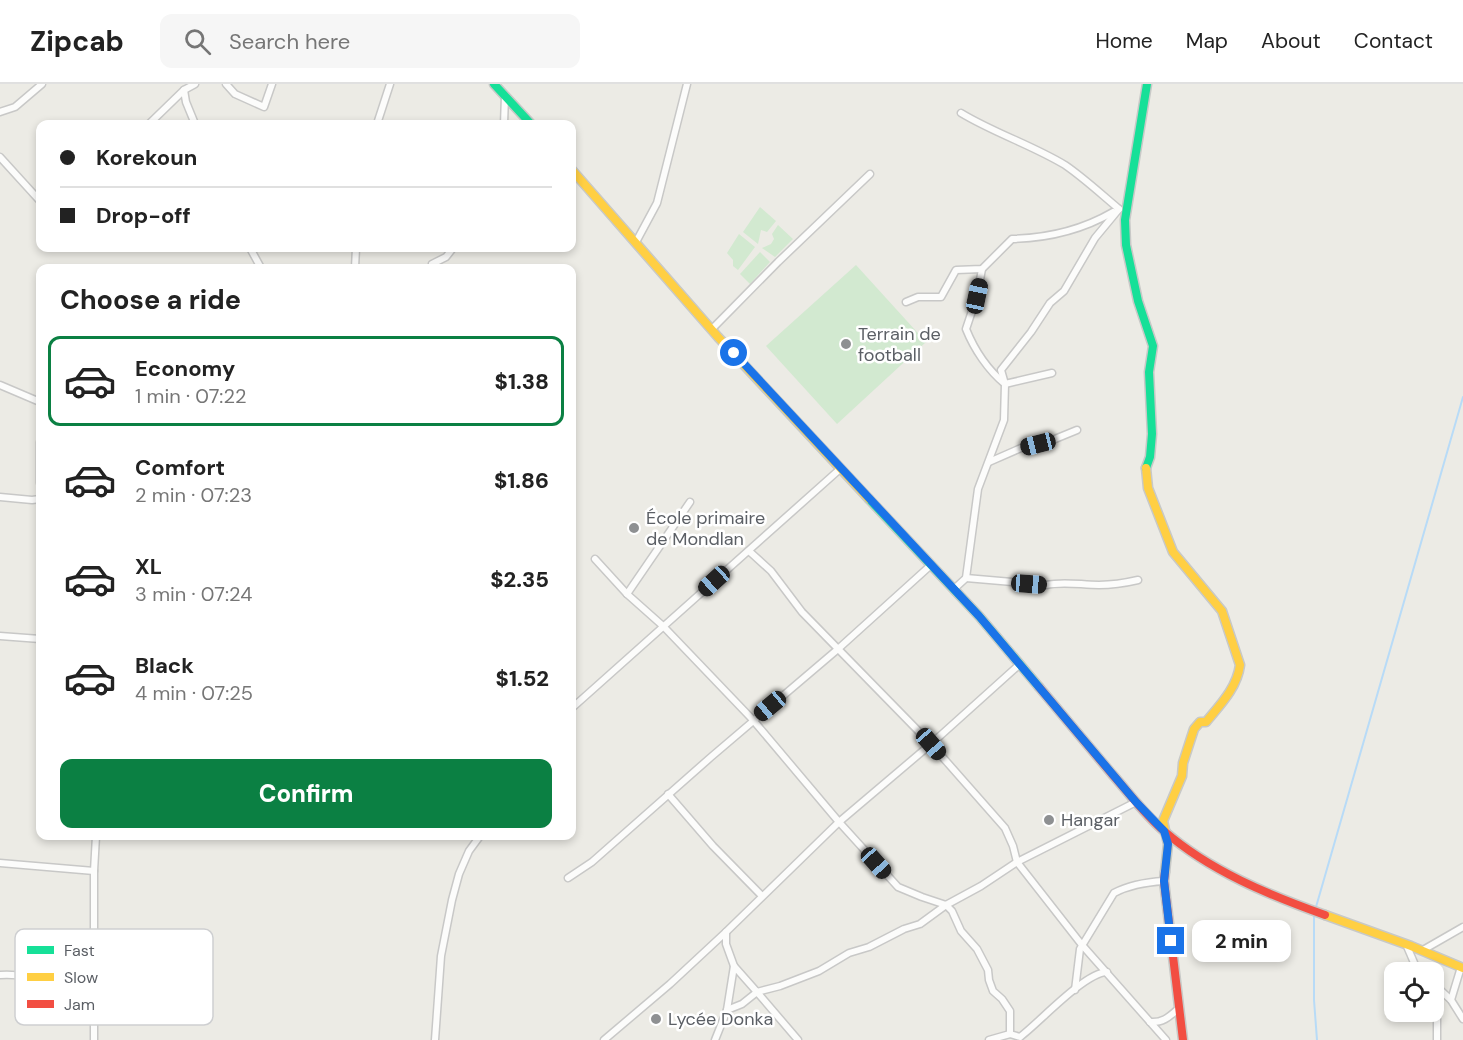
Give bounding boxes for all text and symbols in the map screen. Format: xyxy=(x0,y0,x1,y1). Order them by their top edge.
search box xyxy=(160,14,580,68)
text: Zipcab xyxy=(30,23,124,60)
icon: search xyxy=(181,25,214,58)
text: Search here xyxy=(229,27,350,56)
text: Home xyxy=(1095,27,1153,55)
text: Map xyxy=(1186,27,1228,55)
text: About xyxy=(1261,27,1321,55)
text: Contact xyxy=(1354,27,1433,55)
text: Korekoun xyxy=(96,143,197,172)
text: Drop-off xyxy=(96,201,191,230)
car xyxy=(964,277,990,315)
text: Choose a ride xyxy=(60,282,241,317)
place label: Terrain de football xyxy=(858,322,941,367)
marker: Terrain de football xyxy=(839,337,853,351)
route start xyxy=(720,339,747,366)
icon: car xyxy=(63,354,117,408)
text: Economy xyxy=(135,354,235,383)
text: $1.38 xyxy=(495,367,549,396)
text: 1 min · 07:22 xyxy=(135,383,246,409)
car xyxy=(1018,431,1058,457)
icon: car xyxy=(63,453,117,507)
text: Comfort xyxy=(135,453,225,482)
text: $1.86 xyxy=(494,466,549,495)
text: 2 min · 07:23 xyxy=(135,482,252,508)
place label: École primaire de Mondlan xyxy=(646,506,765,551)
marker: École primaire de Mondlan xyxy=(627,521,641,535)
icon: car xyxy=(63,552,117,606)
text: XL xyxy=(135,552,162,581)
car xyxy=(695,562,733,600)
text: $2.35 xyxy=(490,565,549,594)
car xyxy=(1010,574,1048,594)
text: 3 min · 07:24 xyxy=(135,581,252,607)
icon: car xyxy=(63,651,117,705)
text: Black xyxy=(135,651,194,680)
text: $1.52 xyxy=(496,664,549,693)
text: 4 min · 07:25 xyxy=(135,680,253,706)
car xyxy=(750,688,790,724)
car xyxy=(912,725,950,763)
button: Confirm xyxy=(60,759,552,828)
place label: Hangar xyxy=(1061,808,1120,832)
marker: Hangar xyxy=(1042,813,1056,827)
car xyxy=(857,844,895,882)
callout: 2 min xyxy=(1192,920,1291,962)
route end xyxy=(1157,927,1184,954)
text: 2 min xyxy=(1215,928,1268,954)
legend xyxy=(15,929,213,1025)
text: Fast xyxy=(64,940,95,961)
map controls xyxy=(1384,962,1444,1022)
button: locate xyxy=(1384,962,1444,1022)
text: Slow xyxy=(64,967,98,988)
text: Jam xyxy=(64,994,95,1015)
place label: Lycée Donka xyxy=(668,1007,773,1031)
marker: Lycée Donka xyxy=(649,1012,663,1026)

